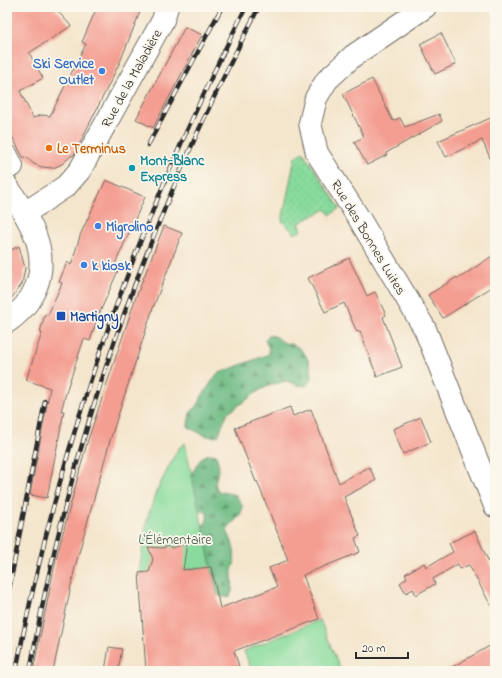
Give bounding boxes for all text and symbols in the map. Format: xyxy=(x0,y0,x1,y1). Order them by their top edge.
street label: Rue de la Maladière xyxy=(97,25,168,132)
place label: Ski Service Outlet xyxy=(33,54,95,91)
marker: Ski Service Outlet xyxy=(97,66,107,76)
place label: Le Terminus xyxy=(57,139,126,160)
marker: Le Terminus xyxy=(44,143,54,153)
place label: Mont-Blanc Express xyxy=(140,151,205,188)
marker: Mont-Blanc Express xyxy=(127,163,137,173)
street label: Rue des Bonnes Luites xyxy=(325,176,411,300)
place label: Migrolino xyxy=(106,217,154,240)
marker: Migrolino xyxy=(93,221,103,231)
place label: k kiosk xyxy=(92,256,132,277)
marker: k kiosk xyxy=(79,260,89,270)
place label: Martigny xyxy=(70,307,119,330)
marker: Martigny xyxy=(55,310,67,322)
park label: L'Élémentaire xyxy=(138,530,212,551)
scale bar xyxy=(356,634,408,660)
text: 20 m xyxy=(362,640,385,658)

